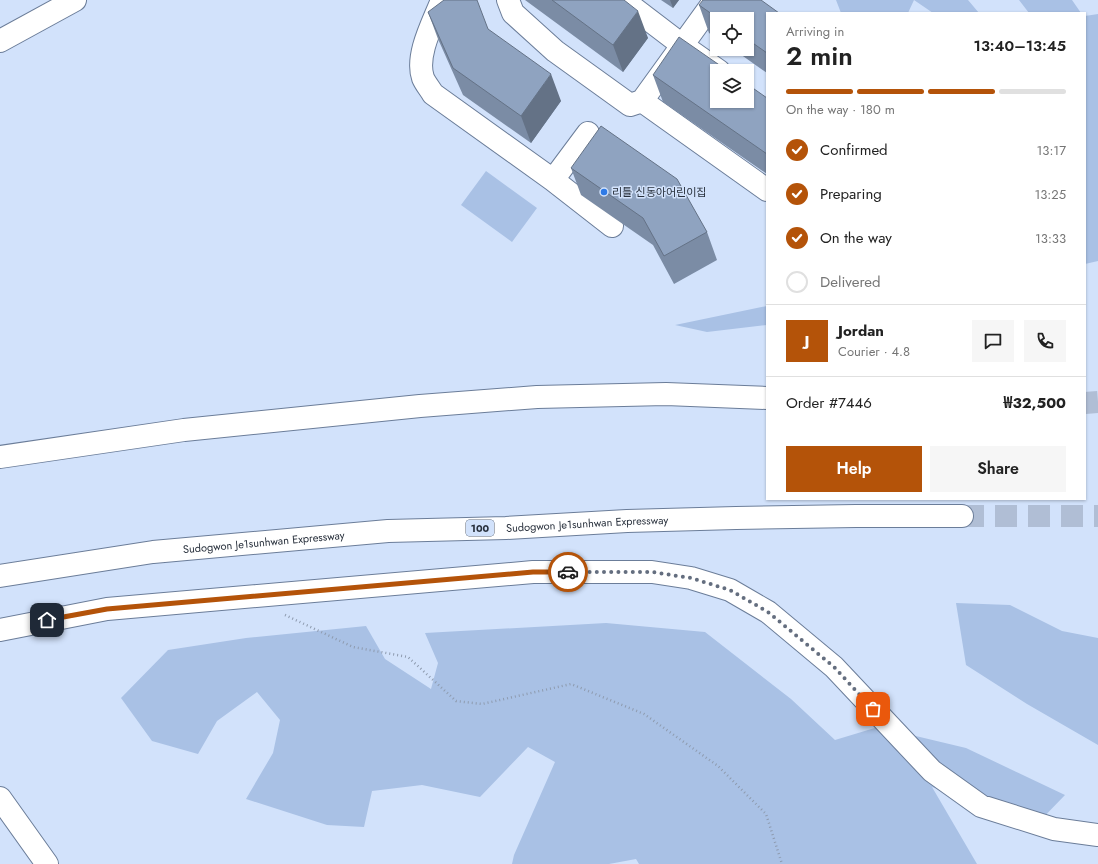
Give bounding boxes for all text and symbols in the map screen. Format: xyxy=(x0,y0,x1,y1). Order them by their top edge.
map controls xyxy=(710,12,754,108)
button: locate xyxy=(710,12,754,56)
text: Arriving in xyxy=(786,22,844,41)
text: 13:40–13:45 xyxy=(974,35,1066,57)
text: 2 min xyxy=(786,37,853,75)
button: layers xyxy=(710,64,754,108)
text: On the way · 180 m xyxy=(786,100,895,119)
icon: check xyxy=(786,139,808,161)
text: Confirmed xyxy=(820,139,888,161)
text: 13:17 xyxy=(1036,141,1066,160)
icon: check xyxy=(786,183,808,205)
text: Preparing xyxy=(820,183,882,205)
place label: 리틀 신동아어린이집 xyxy=(612,184,706,200)
text: 13:25 xyxy=(1034,185,1066,204)
marker: 리틀 신동아어린이집 xyxy=(599,187,609,197)
icon: check xyxy=(786,227,808,249)
text: On the way xyxy=(820,227,892,249)
text: 13:33 xyxy=(1035,229,1066,248)
text: Delivered xyxy=(820,271,881,293)
text: Jordan xyxy=(838,320,884,342)
button: chat xyxy=(972,320,1014,362)
button: phone xyxy=(1024,320,1066,362)
text: J xyxy=(805,330,809,352)
text: Courier · 4.8 xyxy=(838,342,910,361)
text: Order #7446 xyxy=(786,392,872,414)
text: ₩32,500 xyxy=(1004,392,1066,414)
button: Help xyxy=(786,446,922,492)
button: Share xyxy=(930,446,1066,492)
street label: Sudogwon Je1sunhwan Expressway xyxy=(506,512,668,536)
road number: 100 xyxy=(466,520,494,536)
street label: Sudogwon Je1sunhwan Expressway xyxy=(182,527,345,557)
courier xyxy=(548,552,588,592)
icon: car xyxy=(557,561,579,583)
pin xyxy=(30,603,64,637)
icon: home xyxy=(36,609,58,631)
pin xyxy=(856,692,890,726)
icon: bag xyxy=(862,698,884,720)

